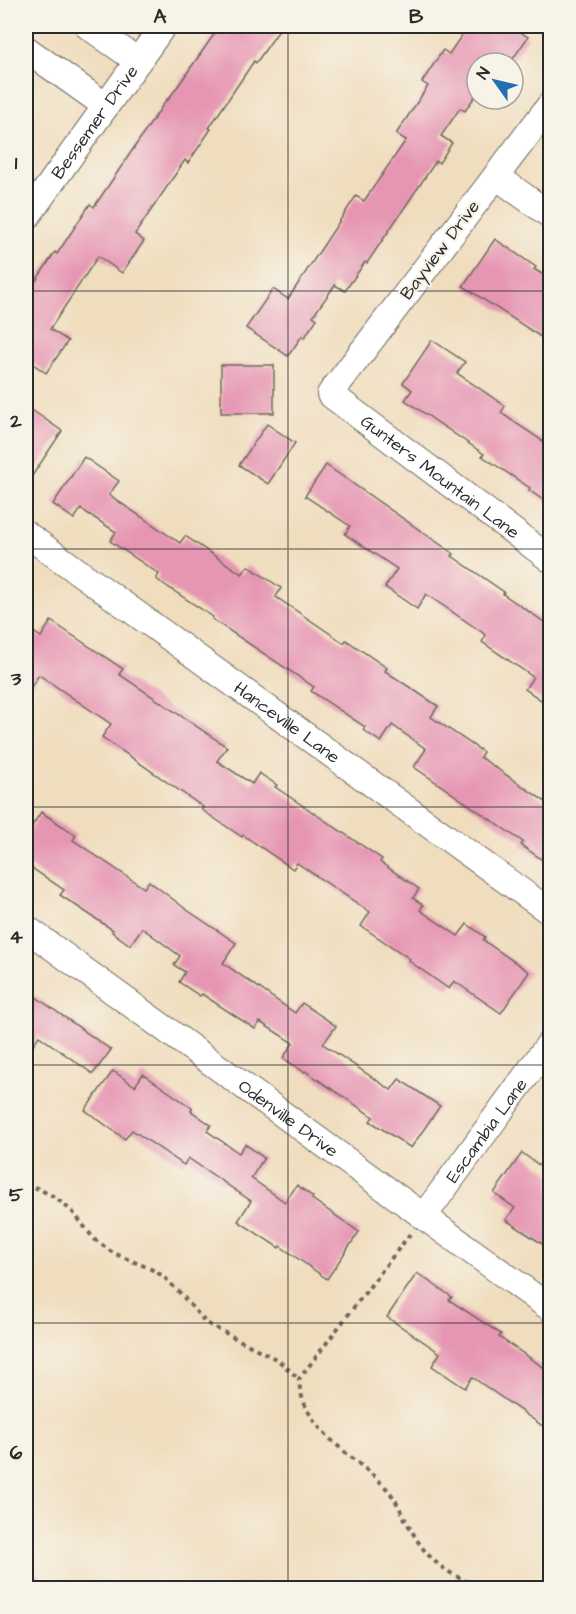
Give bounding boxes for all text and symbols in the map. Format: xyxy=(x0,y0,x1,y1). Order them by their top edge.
text: A xyxy=(154,3,167,31)
text: B xyxy=(409,3,424,31)
north arrow xyxy=(465,51,525,111)
street label: Bessemer Drive xyxy=(45,60,144,184)
text: N xyxy=(471,63,495,83)
text: 1 xyxy=(15,149,18,177)
street label: Bayview Drive xyxy=(394,195,487,306)
text: 2 xyxy=(9,407,22,435)
street label: Gunters Mountain Lane xyxy=(356,409,525,545)
text: 3 xyxy=(10,665,22,693)
street label: Hanceville Lane xyxy=(229,676,345,769)
text: 4 xyxy=(9,923,23,951)
street label: Odenville Drive xyxy=(233,1073,344,1163)
street label: Escambia Lane xyxy=(440,1073,533,1188)
text: 5 xyxy=(9,1181,24,1209)
text: 6 xyxy=(10,1439,23,1467)

